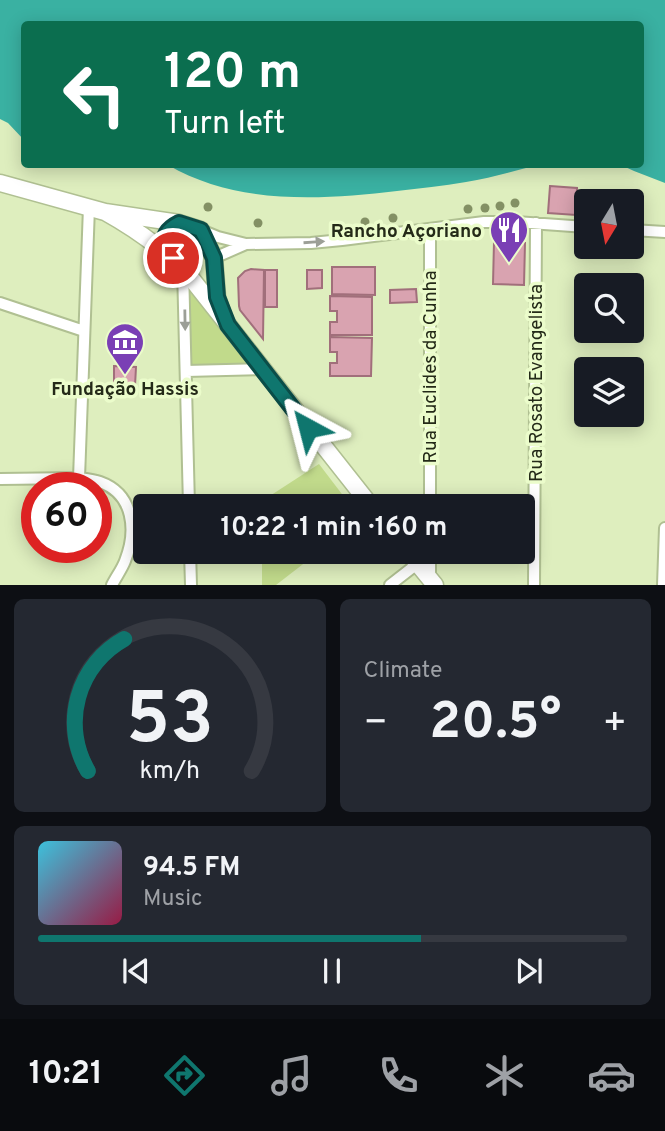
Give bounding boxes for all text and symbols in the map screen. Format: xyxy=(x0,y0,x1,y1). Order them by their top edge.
text: 120 m xyxy=(164,44,301,106)
icon: left xyxy=(49,49,140,140)
text: Turn left xyxy=(164,105,285,145)
north arrow xyxy=(574,189,644,259)
map controls xyxy=(574,189,644,427)
restaurant icon: Rancho Açoriano xyxy=(488,209,530,264)
place label: Rancho Açoriano xyxy=(331,220,482,244)
pin xyxy=(143,228,203,288)
one-way arrow xyxy=(303,237,325,248)
icon: arrive xyxy=(154,239,192,277)
street label: Rua Euclides da Cunha xyxy=(419,271,443,463)
button: search xyxy=(574,273,644,343)
street label: Rua Rosato Evangelista xyxy=(525,284,549,482)
one-way arrow xyxy=(179,309,190,331)
museum icon: Fundação Hassis xyxy=(104,321,146,376)
button: layers xyxy=(574,357,644,427)
place label: Fundação Hassis xyxy=(51,378,199,402)
position arrow xyxy=(271,391,345,465)
speed limit sign: 60 xyxy=(21,472,112,563)
text: 10:22 · 1 min · 160 m xyxy=(221,512,447,545)
text: Climate xyxy=(364,657,442,686)
text: 53 xyxy=(126,678,214,770)
text: 20.5° xyxy=(429,691,561,757)
text: − xyxy=(364,700,388,749)
text: + xyxy=(602,700,627,749)
text: km/h xyxy=(139,756,200,788)
text: 94.5 FM xyxy=(143,852,240,885)
text: Music xyxy=(143,885,203,914)
icon: previous xyxy=(117,952,155,990)
icon: pause xyxy=(313,952,351,990)
icon: next xyxy=(510,952,548,990)
icon: directions xyxy=(160,1051,209,1100)
icon: music xyxy=(267,1051,316,1100)
icon: phone xyxy=(374,1051,423,1100)
icon: climate xyxy=(480,1051,529,1100)
icon: car xyxy=(587,1051,636,1100)
text: 10:21 xyxy=(29,1055,103,1095)

